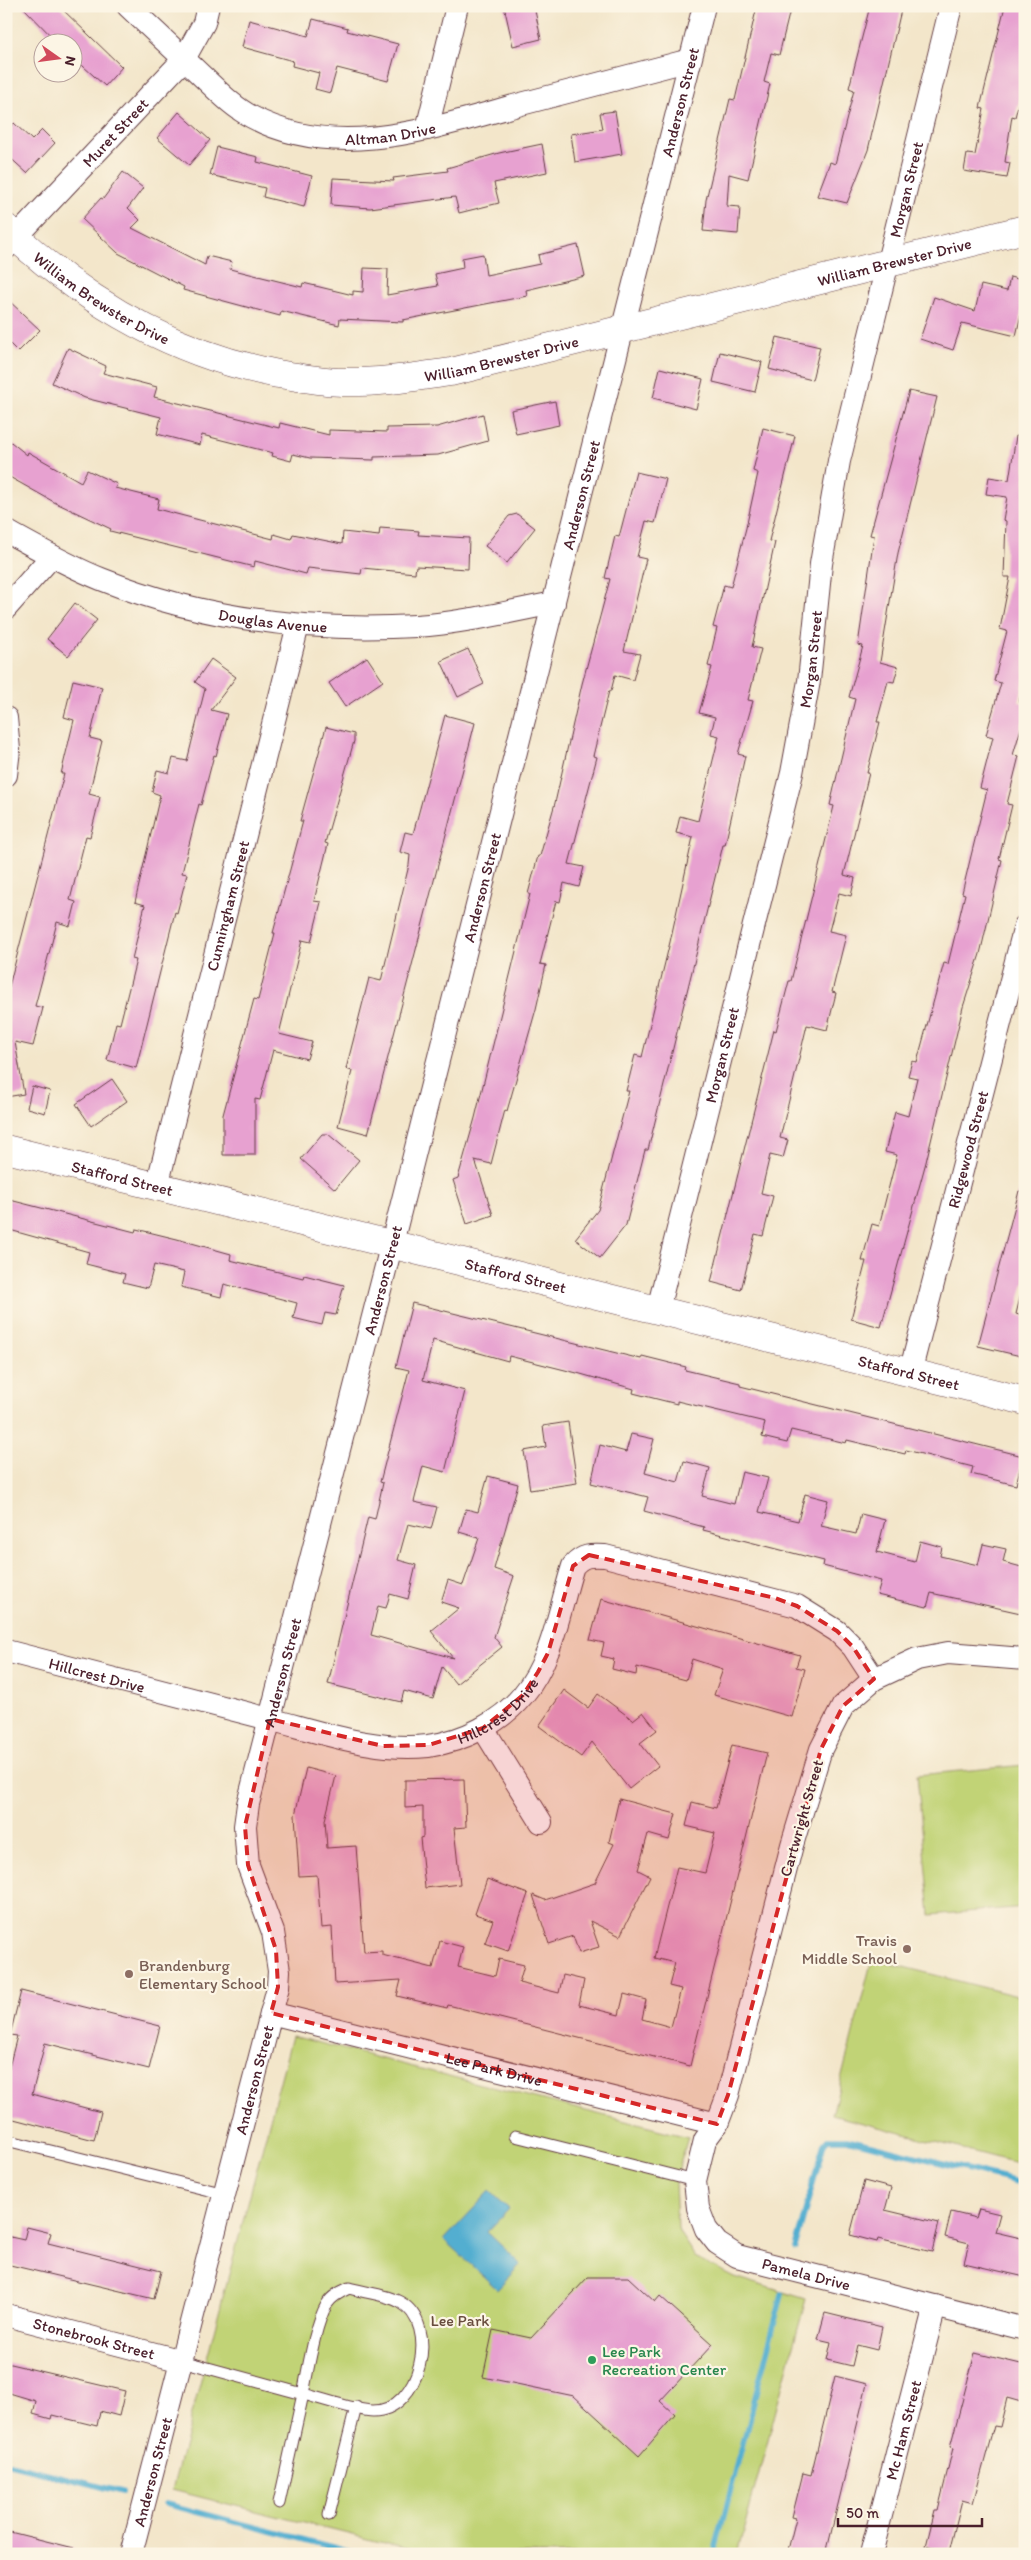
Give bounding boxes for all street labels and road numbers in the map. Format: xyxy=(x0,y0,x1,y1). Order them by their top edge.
street label: Anderson Street xyxy=(657,45,703,159)
street label: Muret Street xyxy=(78,94,152,171)
street label: Altman Drive xyxy=(345,118,438,149)
street label: Morgan Street xyxy=(885,139,927,239)
street label: William Brewster Drive xyxy=(815,234,974,290)
street label: William Brewster Drive xyxy=(29,248,172,349)
street label: William Brewster Drive xyxy=(423,332,581,386)
street label: Anderson Street xyxy=(558,438,604,551)
street label: Douglas Avenue xyxy=(217,605,328,636)
street label: Morgan Street xyxy=(795,609,826,710)
street label: Anderson Street xyxy=(459,831,505,944)
street label: Cunningham Street xyxy=(202,839,253,973)
street label: Morgan Street xyxy=(701,1005,743,1105)
street label: Ridgewood Street xyxy=(944,1089,992,1210)
street label: Stafford Street xyxy=(70,1157,175,1200)
street label: Anderson Street xyxy=(360,1224,406,1337)
street label: Stafford Street xyxy=(463,1254,568,1297)
street label: Stafford Street xyxy=(856,1351,961,1394)
street label: Anderson Street xyxy=(259,1616,305,1729)
street label: Hillcrest Drive xyxy=(47,1654,147,1697)
street label: Hillcrest Drive xyxy=(455,1675,543,1748)
street label: Cartwright Street xyxy=(776,1757,827,1879)
street label: Anderson Street xyxy=(231,2023,278,2136)
street label: Lee Park Drive xyxy=(444,2048,544,2090)
street label: Pamela Drive xyxy=(760,2254,852,2294)
street label: Stonebrook Street xyxy=(31,2314,157,2363)
street label: Mc Ham Street xyxy=(881,2378,925,2482)
street label: Anderson Street xyxy=(130,2415,176,2528)

